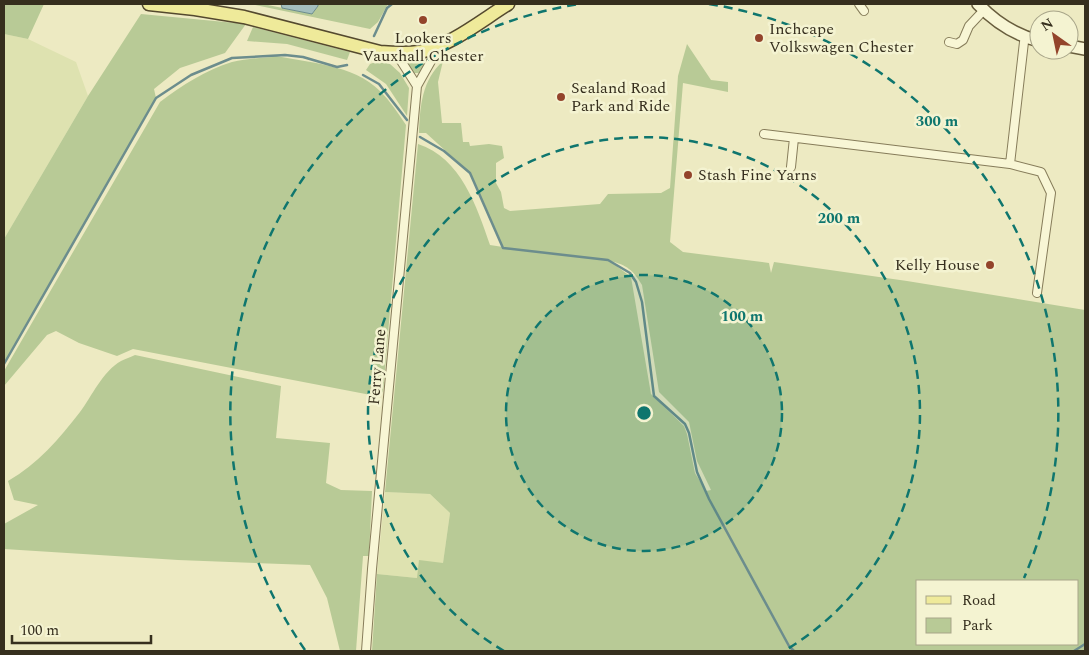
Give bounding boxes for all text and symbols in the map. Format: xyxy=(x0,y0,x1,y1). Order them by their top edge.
north arrow xyxy=(1029,10,1079,60)
text: N xyxy=(1037,13,1058,36)
marker: Lookers Vauxhall Chester xyxy=(417,14,429,26)
place label: Inchcape Volkswagen Chester xyxy=(769,17,914,59)
place label: Lookers Vauxhall Chester xyxy=(362,26,484,68)
marker: Inchcape Volkswagen Chester xyxy=(753,32,765,44)
place label: Sealand Road Park and Ride xyxy=(571,76,670,118)
marker: Sealand Road Park and Ride xyxy=(555,91,567,103)
text: 300 m xyxy=(916,110,959,133)
place label: Stash Fine Yarns xyxy=(698,163,817,187)
marker: Stash Fine Yarns xyxy=(682,169,694,181)
text: 200 m xyxy=(818,207,861,230)
place label: Kelly House xyxy=(895,253,980,277)
marker: Kelly House xyxy=(984,259,996,271)
text: 100 m xyxy=(721,305,764,328)
street label: Ferry Lane xyxy=(362,328,392,406)
centre of rings xyxy=(635,404,653,422)
legend xyxy=(916,580,1079,645)
text: Road xyxy=(962,589,996,612)
scale bar xyxy=(12,612,151,644)
text: Park xyxy=(962,614,993,637)
text: 100 m xyxy=(20,619,59,642)

